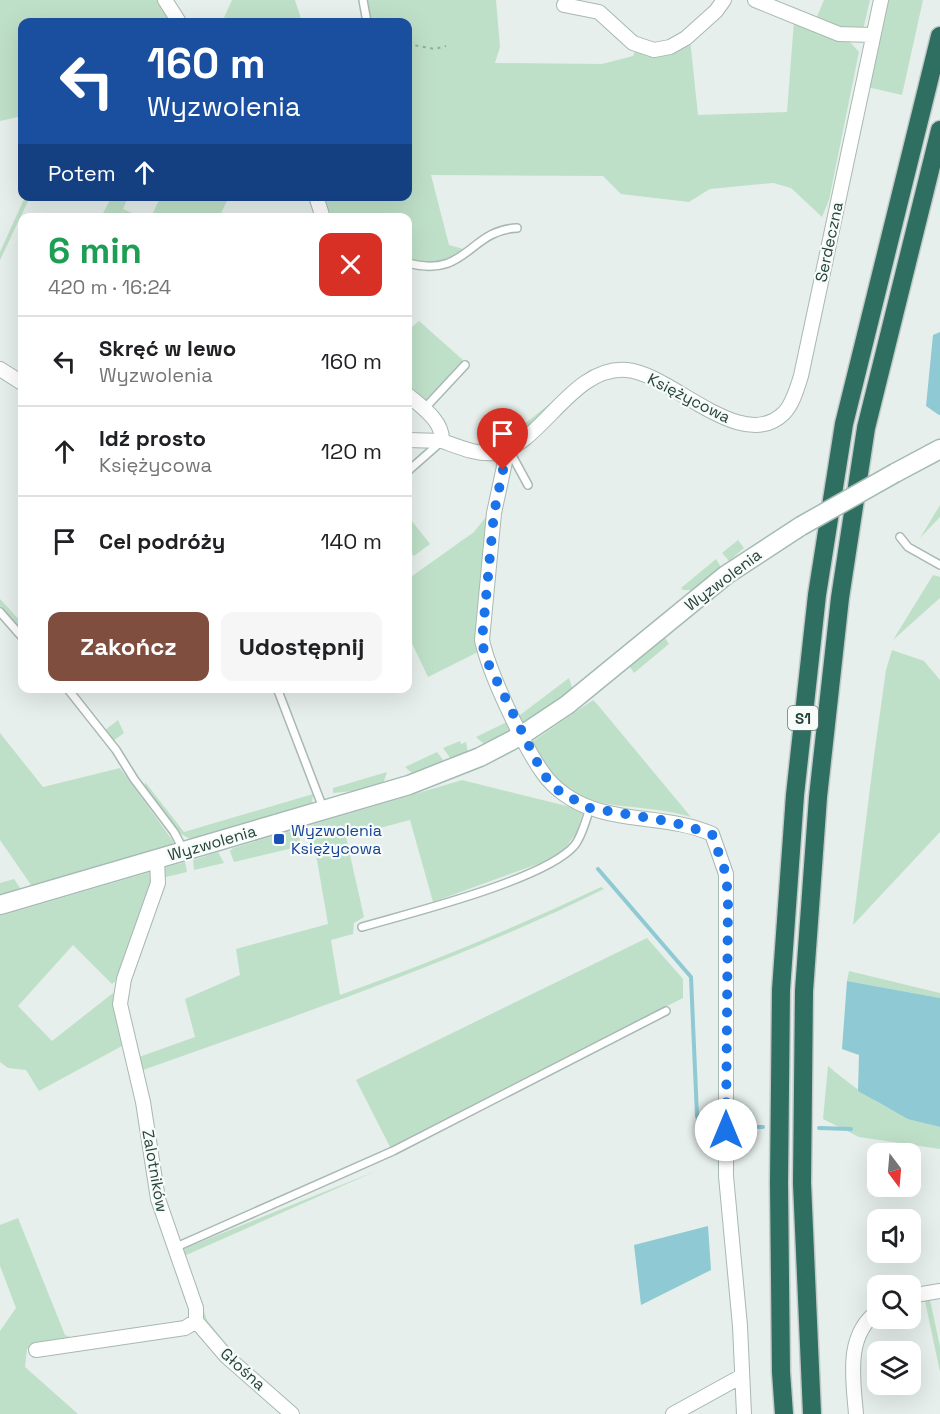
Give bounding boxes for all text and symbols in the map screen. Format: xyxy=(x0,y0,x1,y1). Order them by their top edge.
text: 160 m xyxy=(147,37,266,90)
icon: left xyxy=(48,42,126,120)
text: Wyzwolenia xyxy=(147,89,300,124)
icon: ahead xyxy=(128,156,161,189)
text: Potem xyxy=(48,159,116,187)
street label: Serdeczna xyxy=(810,200,848,284)
text: 6 min xyxy=(48,228,142,274)
button: close xyxy=(319,233,382,296)
text: 420 m · 16:24 xyxy=(48,274,171,300)
text: Skręć w lewo xyxy=(99,334,236,362)
icon: left xyxy=(48,345,81,378)
text: 160 m xyxy=(321,347,382,375)
text: Wyzwolenia xyxy=(99,362,213,388)
street label: Księżycowa xyxy=(644,368,734,428)
pin xyxy=(477,408,528,470)
icon: arrive xyxy=(486,417,519,450)
text: Idź prosto xyxy=(99,424,206,452)
icon: ahead xyxy=(48,435,81,468)
text: 120 m xyxy=(321,437,382,465)
text: Księżycowa xyxy=(99,452,212,478)
icon: arrive xyxy=(48,525,81,558)
text: Cel podróży xyxy=(99,527,225,555)
text: 140 m xyxy=(320,527,382,555)
street label: Wyzwolenia xyxy=(680,544,766,616)
button: Zakończ xyxy=(48,612,209,681)
button: Udostępnij xyxy=(221,612,382,681)
road number: S1 xyxy=(788,706,818,730)
street label: Wyzwolenia xyxy=(165,820,259,866)
place label: Wyzwolenia Księżycowa xyxy=(291,820,382,859)
marker: Wyzwolenia Księżycowa xyxy=(272,832,286,846)
position arrow xyxy=(694,1098,758,1162)
street label: Zalotników xyxy=(137,1128,173,1214)
north arrow xyxy=(867,1143,921,1197)
map controls xyxy=(867,1143,921,1395)
button: sound xyxy=(867,1209,921,1263)
button: search xyxy=(867,1275,921,1329)
button: layers xyxy=(867,1341,921,1395)
street label: Głośna xyxy=(216,1343,270,1395)

